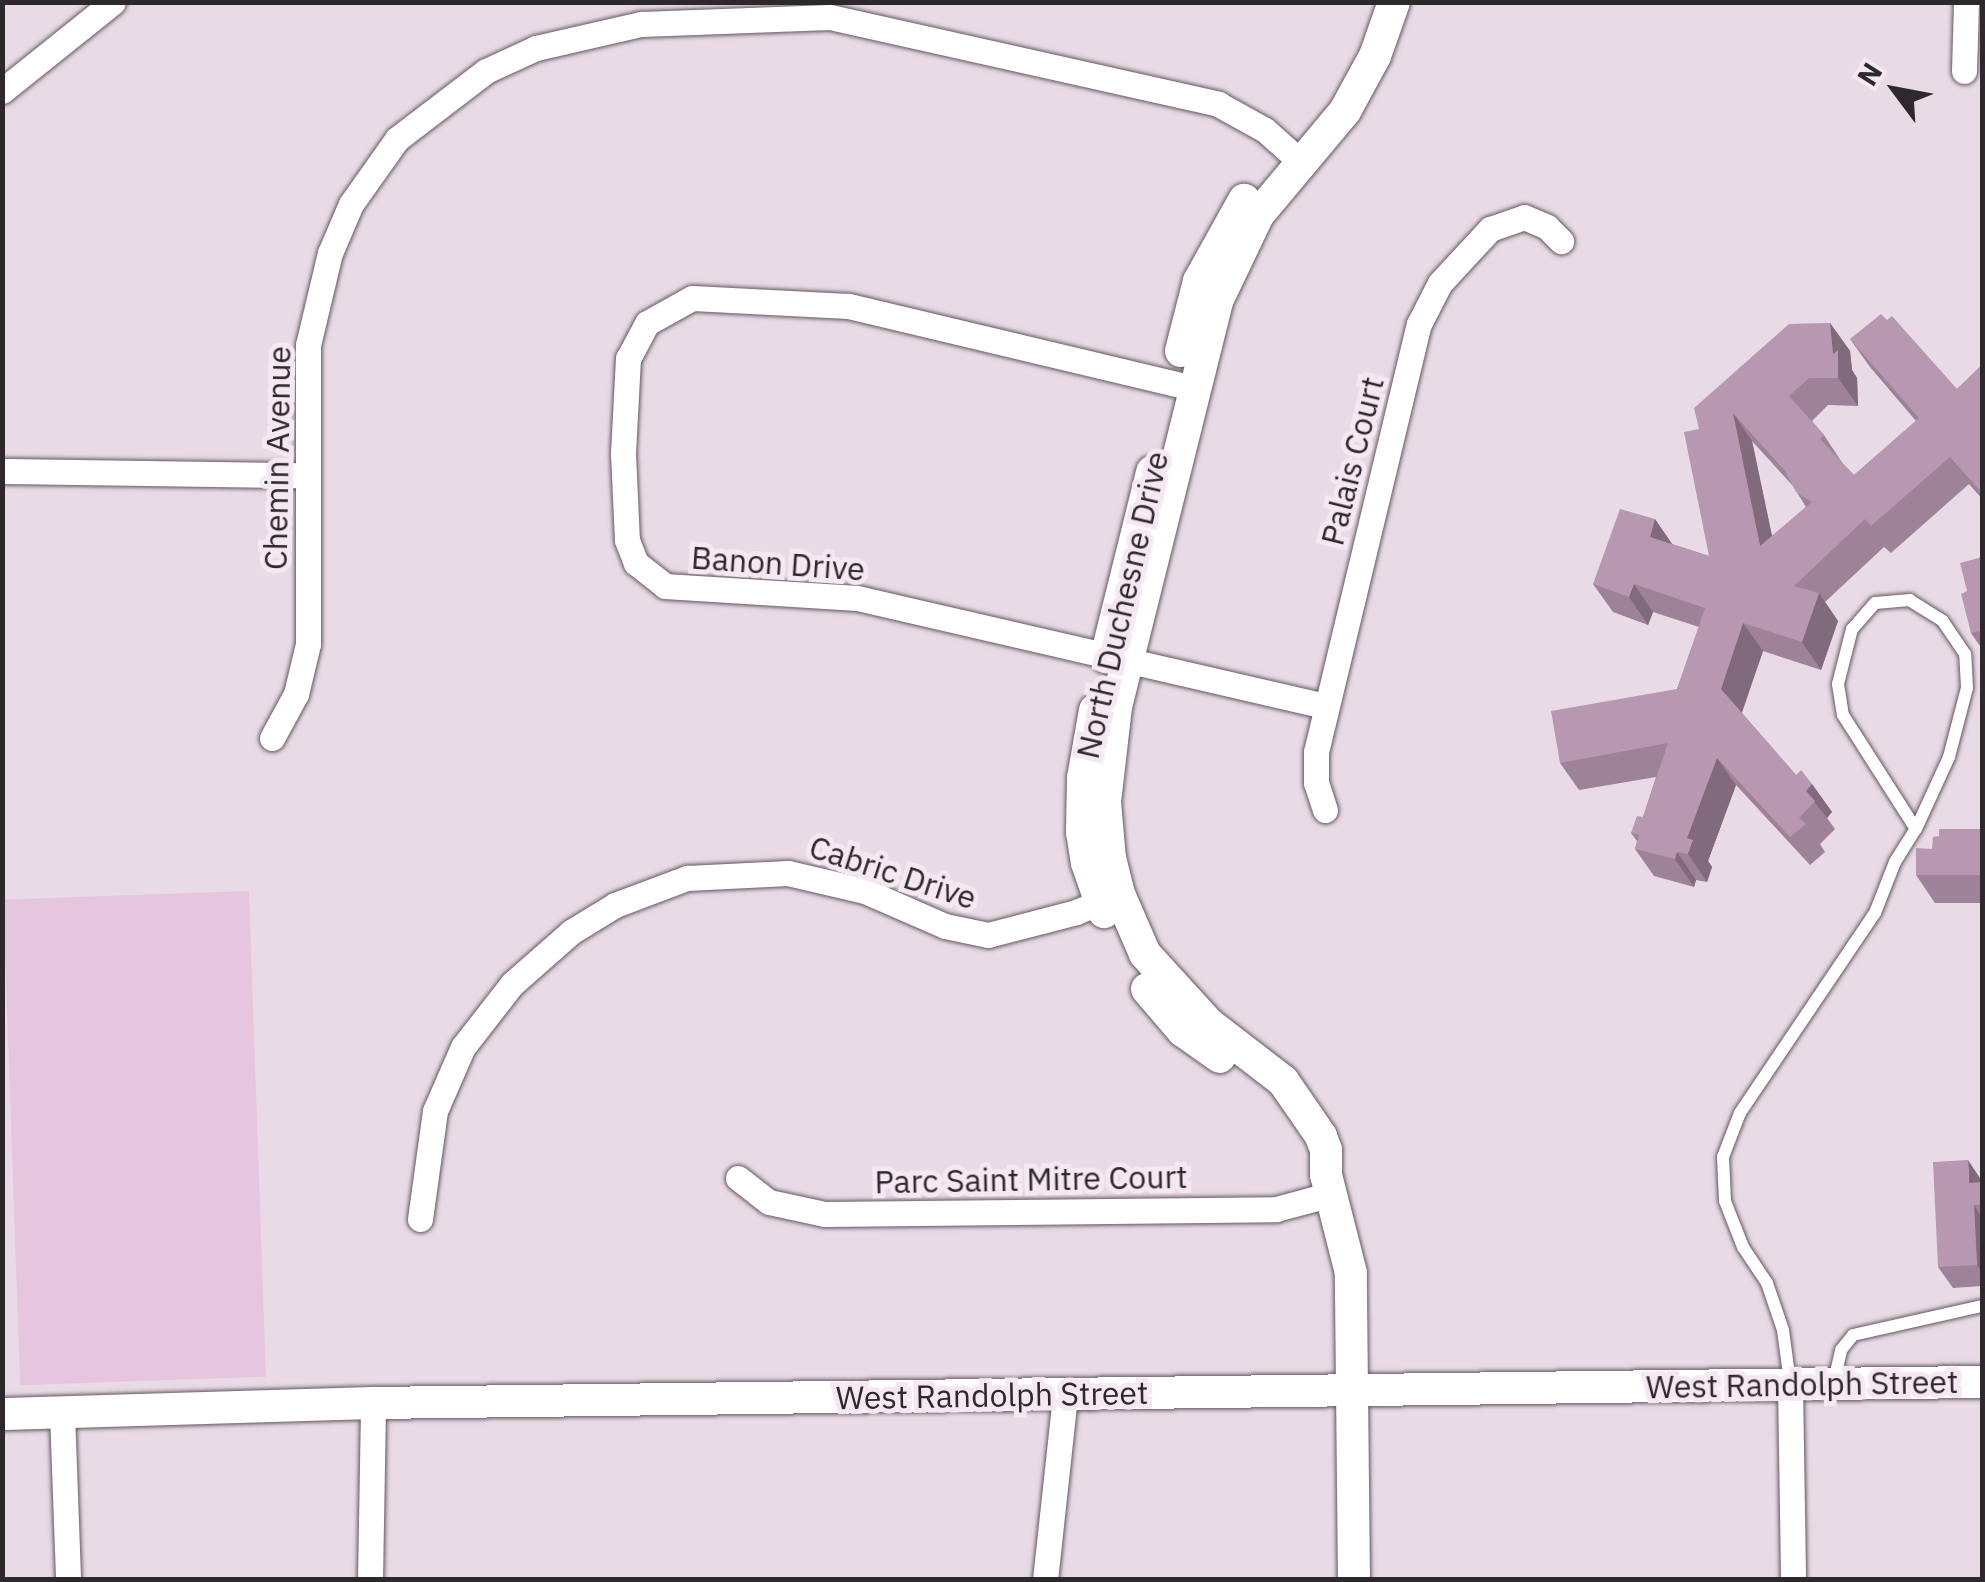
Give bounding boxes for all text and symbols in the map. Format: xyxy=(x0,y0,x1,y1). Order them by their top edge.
north arrow xyxy=(1845,40,1945,140)
text: N xyxy=(1848,55,1890,92)
street label: Chemin Avenue xyxy=(256,346,298,570)
street label: Palais Court xyxy=(1313,373,1391,549)
street label: North Duchesne Drive xyxy=(1068,448,1176,762)
street label: Banon Drive xyxy=(690,538,866,588)
street label: Cabric Drive xyxy=(805,827,981,917)
street label: Parc Saint Mitre Court xyxy=(874,1157,1188,1201)
street label: West Randolph Street xyxy=(1645,1362,1959,1406)
street label: West Randolph Street xyxy=(835,1373,1149,1417)

